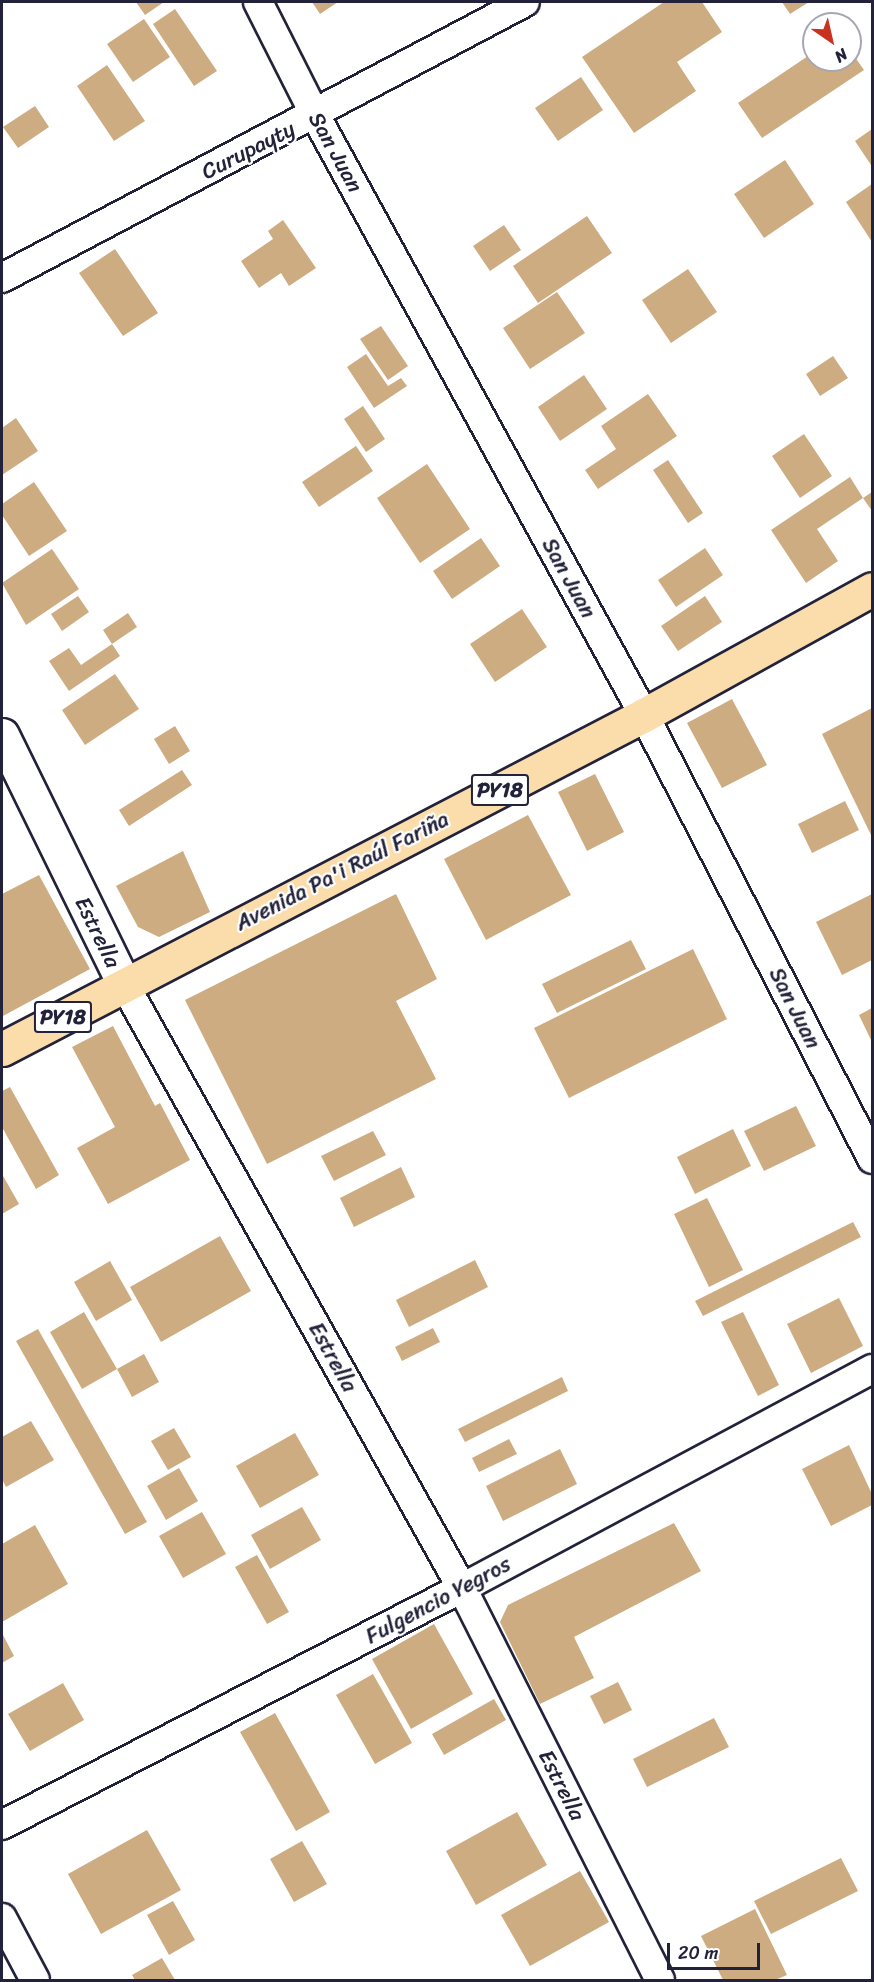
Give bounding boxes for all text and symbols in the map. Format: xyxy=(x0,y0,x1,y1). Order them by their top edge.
north arrow xyxy=(802,12,862,72)
text: N xyxy=(829,41,854,71)
street label: San Juan xyxy=(303,107,369,197)
street label: Curupayty xyxy=(197,115,299,185)
street label: San Juan xyxy=(536,533,602,623)
road number: PY18 xyxy=(470,772,530,808)
street label: Avenida Pa'i Raúl Fariña xyxy=(231,806,453,936)
street label: Estrella xyxy=(70,892,126,972)
street label: San Juan xyxy=(763,963,827,1053)
road number: PY18 xyxy=(33,999,93,1035)
street label: Estrella xyxy=(303,1317,363,1397)
street label: Fulgencio Yegros xyxy=(361,1551,515,1649)
street label: Estrella xyxy=(533,1745,591,1825)
scale bar xyxy=(670,1931,763,1969)
text: 20 m xyxy=(678,1937,718,1969)

